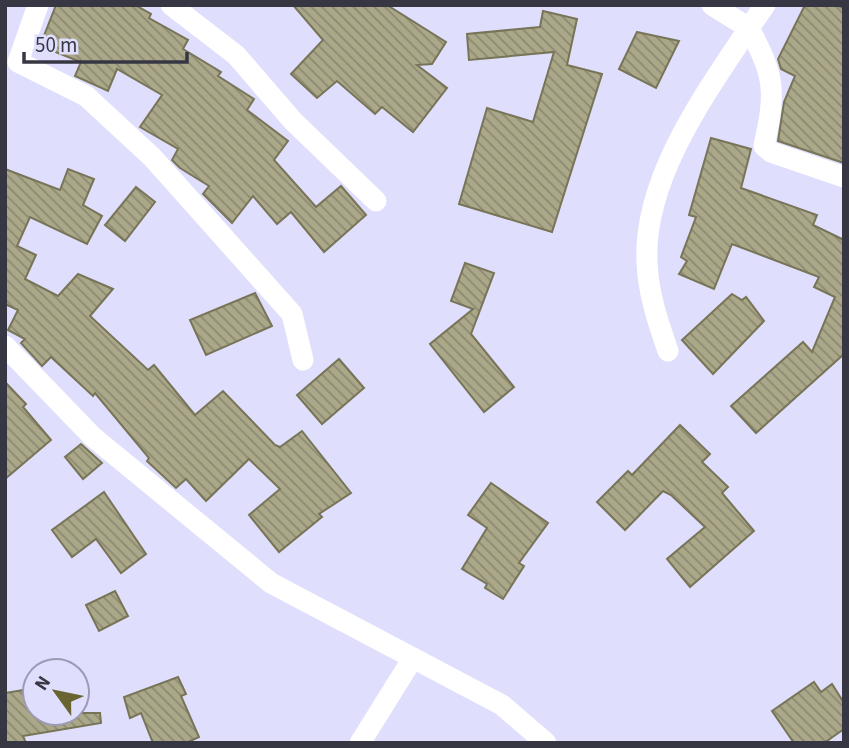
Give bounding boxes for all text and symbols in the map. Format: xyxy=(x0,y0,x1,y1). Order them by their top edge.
scale bar xyxy=(24,21,187,65)
text: 50 m xyxy=(35,30,77,60)
north arrow xyxy=(21,657,91,727)
text: N xyxy=(28,671,58,696)

